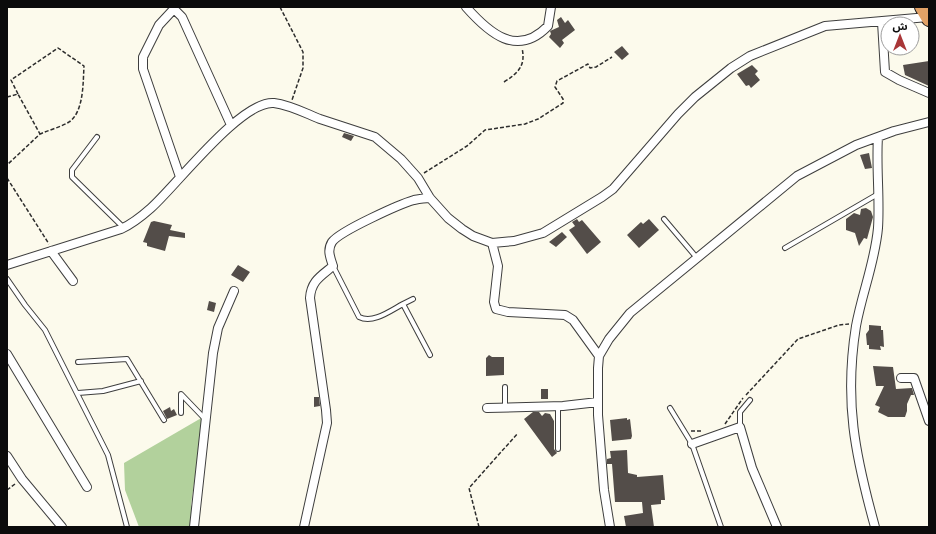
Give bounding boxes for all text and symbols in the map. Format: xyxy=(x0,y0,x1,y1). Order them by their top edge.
text: ش xyxy=(892,15,908,38)
north arrow xyxy=(880,16,920,56)

